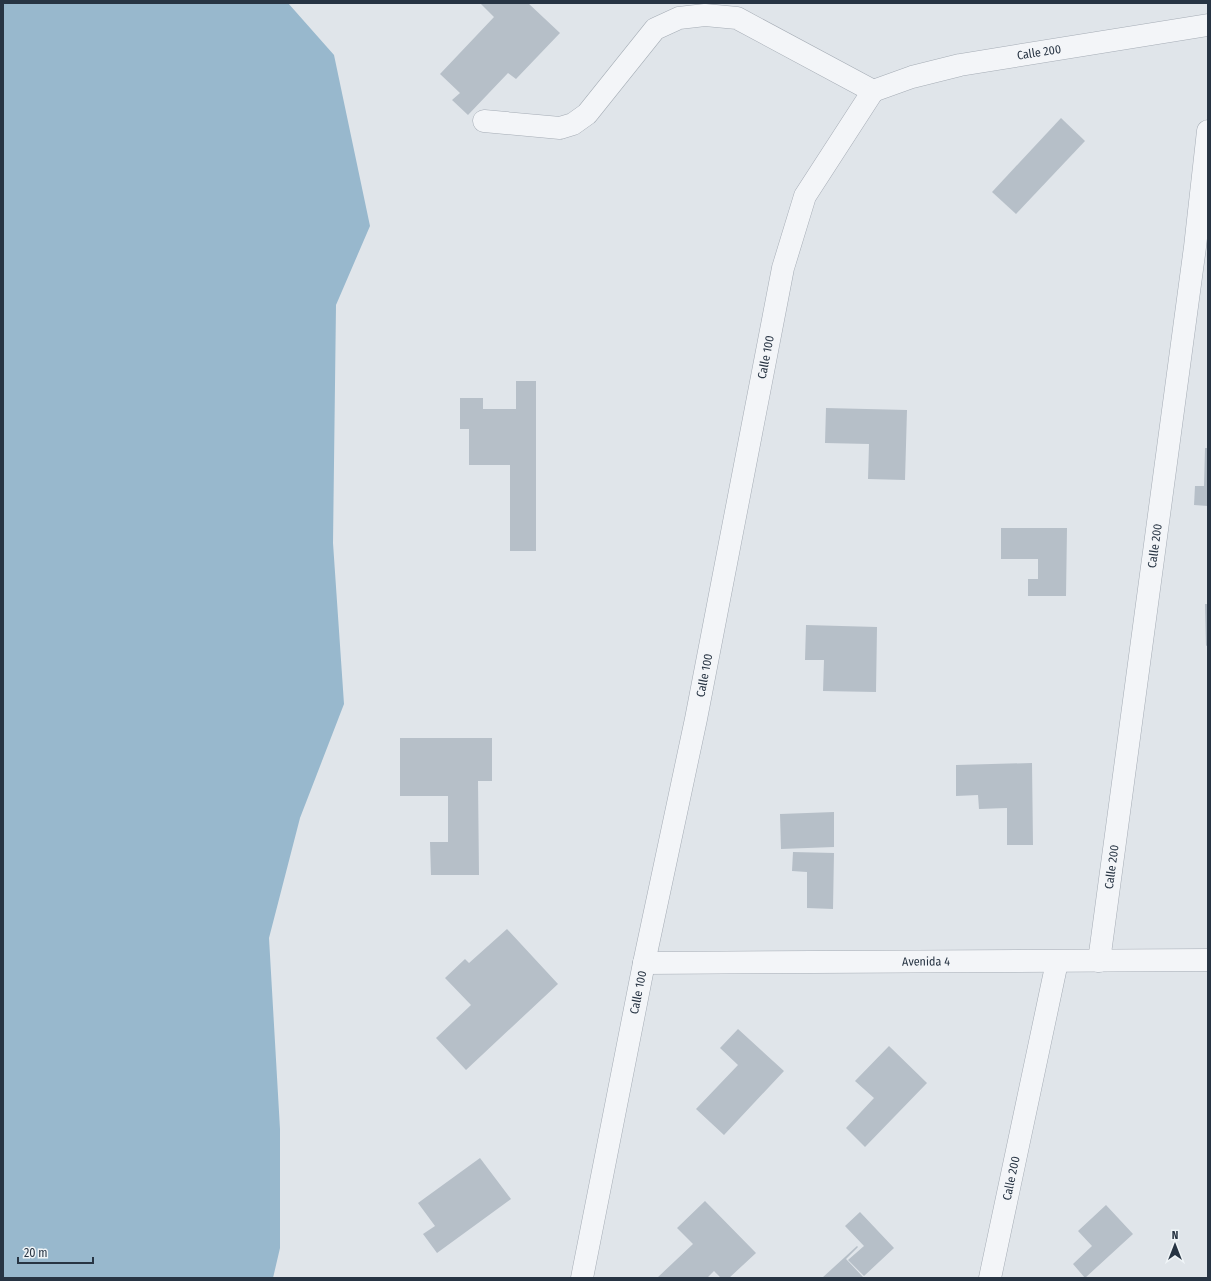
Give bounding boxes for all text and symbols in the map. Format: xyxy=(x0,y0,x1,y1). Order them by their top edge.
street label: Calle 200 xyxy=(1016,42,1062,63)
street label: Calle 100 xyxy=(755,334,777,380)
street label: Calle 200 xyxy=(1145,523,1165,569)
street label: Calle 100 xyxy=(693,652,715,698)
street label: Calle 200 xyxy=(1102,844,1122,890)
street label: Avenida 4 xyxy=(902,954,950,969)
street label: Calle 100 xyxy=(627,970,649,1015)
street label: Calle 200 xyxy=(1000,1155,1023,1201)
north arrow xyxy=(1155,1225,1195,1265)
text: N xyxy=(1172,1229,1178,1242)
scale bar xyxy=(18,1239,93,1265)
text: 20 m xyxy=(24,1246,48,1260)

